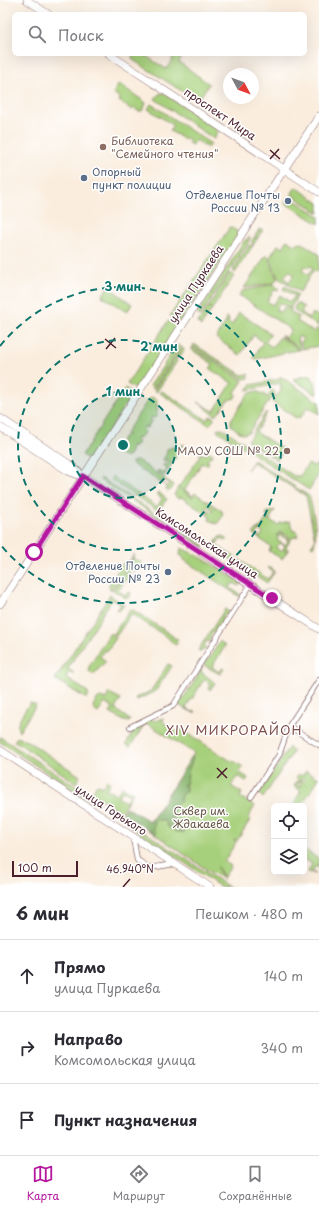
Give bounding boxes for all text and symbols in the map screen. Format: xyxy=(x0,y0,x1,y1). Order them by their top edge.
search box xyxy=(12,12,307,56)
icon: search xyxy=(26,23,48,45)
text: Поиск xyxy=(58,23,104,46)
north arrow xyxy=(223,68,259,104)
street label: проспект Мира xyxy=(181,83,260,144)
place label: Библиотека "Семейного чтения" xyxy=(111,132,219,162)
marker: Библиотека "Семейного чтения" xyxy=(98,142,108,152)
place label: Опорный пункт полиции xyxy=(92,163,171,193)
marker: Опорный пункт полиции xyxy=(79,173,89,183)
place label: Отделение Почты России № 13 xyxy=(185,186,280,216)
marker: Отделение Почты России № 13 xyxy=(283,196,293,206)
street label: улица Пуркаева xyxy=(164,241,227,326)
text: 3 мин xyxy=(105,277,142,295)
text: 2 мин xyxy=(140,337,178,355)
text: 1 мин xyxy=(106,382,141,400)
centre of rings xyxy=(116,438,130,452)
place label: МАОУ СОШ № 22 xyxy=(177,442,279,459)
marker: МАОУ СОШ № 22 xyxy=(282,446,292,456)
street label: Комсомольская улица xyxy=(152,503,262,582)
route start xyxy=(25,543,43,561)
place label: Отделение Почты России № 23 xyxy=(65,557,160,587)
marker: Отделение Почты России № 23 xyxy=(163,567,173,577)
route end xyxy=(263,589,281,607)
district label: XIV МИКРОРАЙОН xyxy=(165,720,303,739)
street label: улица Горького xyxy=(72,780,151,839)
park label: Сквер им. Ждакаева xyxy=(173,802,230,832)
map controls xyxy=(271,803,307,875)
button: locate xyxy=(271,803,307,839)
button: layers xyxy=(271,839,307,875)
scale bar xyxy=(12,859,78,878)
text: 100 m xyxy=(18,859,52,876)
text: 46.940°N xyxy=(106,861,154,876)
text: 6 мин xyxy=(16,900,69,926)
text: Пешком · 480 m xyxy=(195,904,303,923)
text: Прямо xyxy=(54,955,105,978)
icon: ahead xyxy=(16,965,38,987)
text: 140 m xyxy=(264,966,303,985)
text: улица Пуркаева xyxy=(54,978,160,997)
text: Направо xyxy=(54,1027,123,1050)
icon: right xyxy=(16,1037,38,1059)
text: 340 m xyxy=(260,1038,303,1057)
text: Комсомольская улица xyxy=(54,1050,196,1069)
text: Пункт назначения xyxy=(54,1108,197,1131)
icon: arrive xyxy=(16,1109,38,1131)
tab: Карта xyxy=(27,1163,59,1204)
tab: Маршрут xyxy=(113,1163,165,1204)
tab: Сохранённые xyxy=(219,1163,292,1204)

